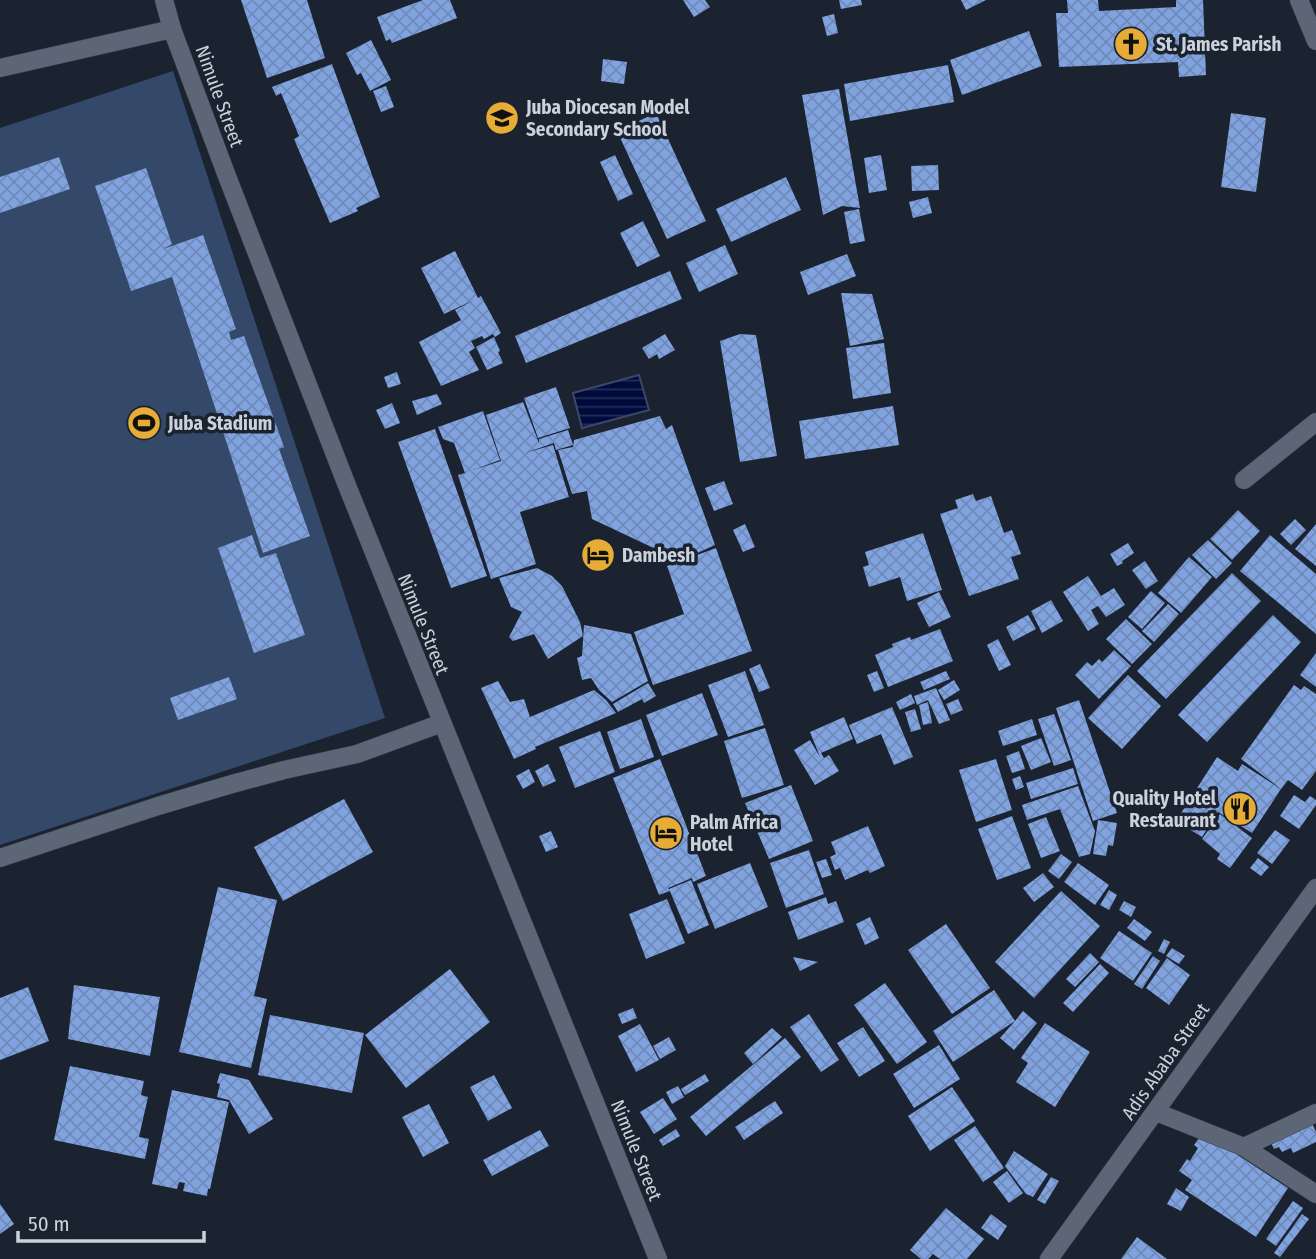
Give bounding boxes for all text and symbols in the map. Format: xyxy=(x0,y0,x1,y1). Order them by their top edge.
church icon: St. James Parish xyxy=(1112,25,1150,63)
place label: St. James Parish xyxy=(1156,33,1281,56)
street label: Nimule Street xyxy=(191,42,249,151)
place label: Juba Diocesan Model Secondary School xyxy=(525,96,690,141)
school or university icon: Juba Diocesan Model Secondary School xyxy=(483,99,521,137)
sports icon: Juba Stadium xyxy=(125,404,163,442)
place label: Juba Stadium xyxy=(167,412,272,435)
hotel icon: Dambesh xyxy=(579,536,617,574)
place label: Dambesh xyxy=(622,544,695,567)
street label: Nimule Street xyxy=(393,571,454,679)
place label: Quality Hotel Restaurant xyxy=(1112,787,1217,832)
restaurant icon: Quality Hotel Restaurant xyxy=(1221,790,1259,828)
place label: Palm Africa Hotel xyxy=(690,811,778,856)
hotel icon: Palm Africa Hotel xyxy=(647,814,685,852)
street label: Adis Ababa Street xyxy=(1117,998,1215,1124)
street label: Nimule Street xyxy=(606,1097,667,1205)
scale bar xyxy=(18,1200,203,1244)
text: 50 m xyxy=(28,1211,70,1237)

